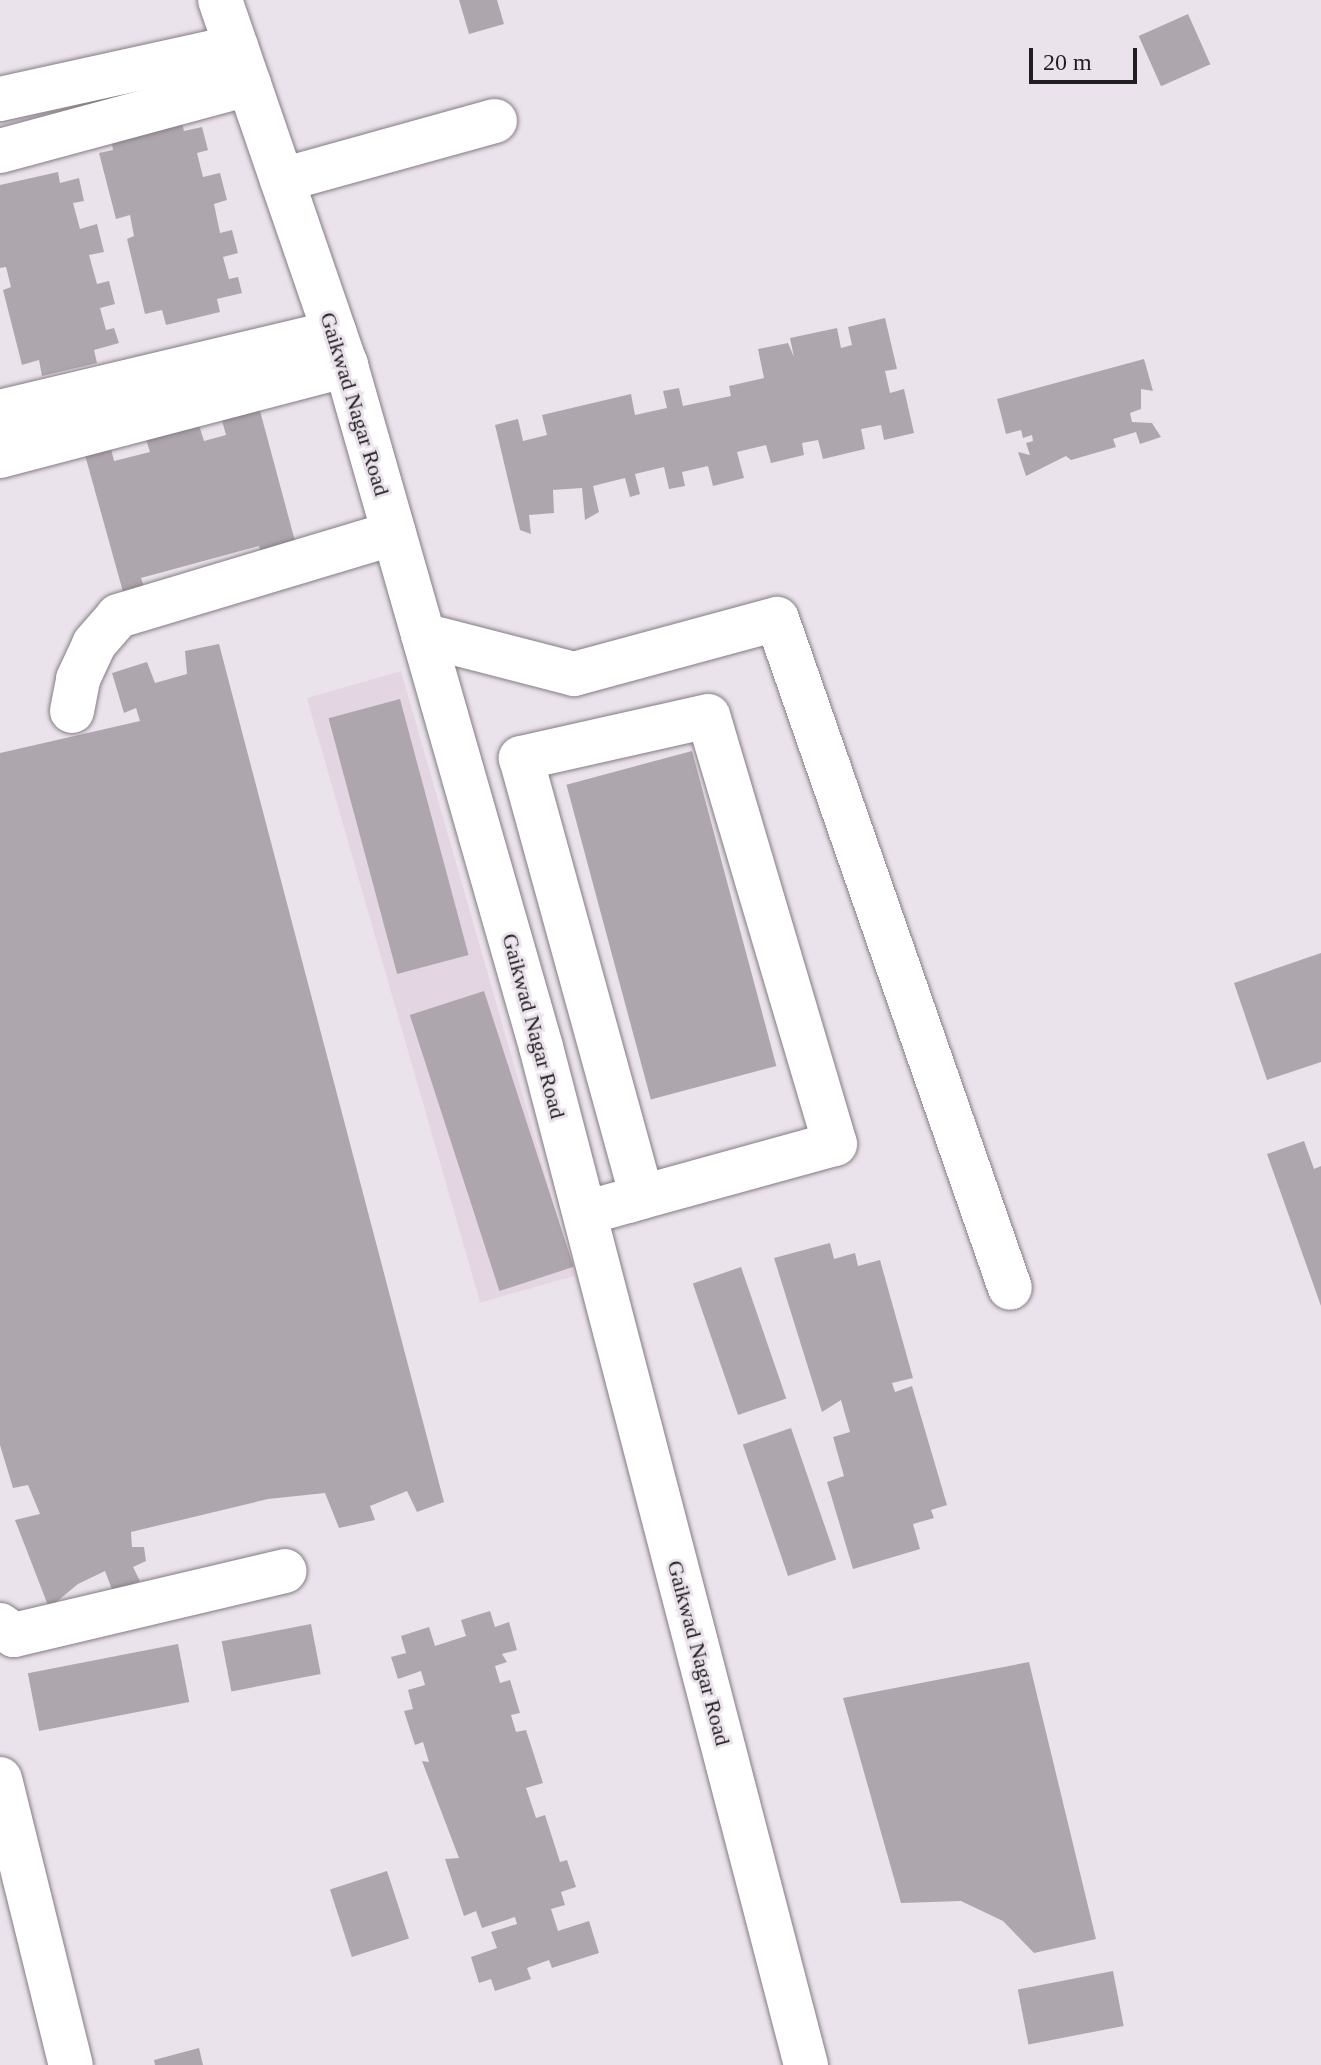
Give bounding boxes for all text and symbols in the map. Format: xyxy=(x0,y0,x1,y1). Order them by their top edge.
scale bar xyxy=(1033,32,1141,82)
text: 20 m xyxy=(1043,49,1092,75)
street label: Gaikwad Nagar Road xyxy=(315,309,395,499)
street label: Gaikwad Nagar Road xyxy=(497,931,571,1121)
street label: Gaikwad Nagar Road xyxy=(662,1558,736,1748)

